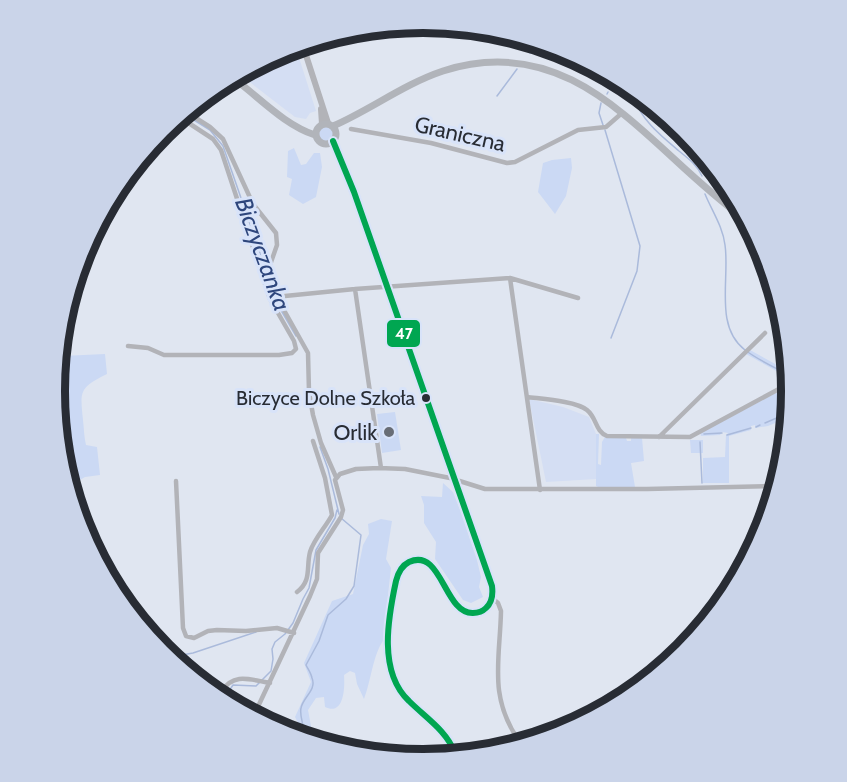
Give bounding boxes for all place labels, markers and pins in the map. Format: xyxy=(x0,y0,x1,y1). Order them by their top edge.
place label: Biczyce Dolne Szkoła xyxy=(236,386,415,410)
marker: Biczyce Dolne Szkoła xyxy=(420,392,432,404)
place label: Orlik xyxy=(334,419,377,446)
marker: Orlik xyxy=(382,425,396,439)

